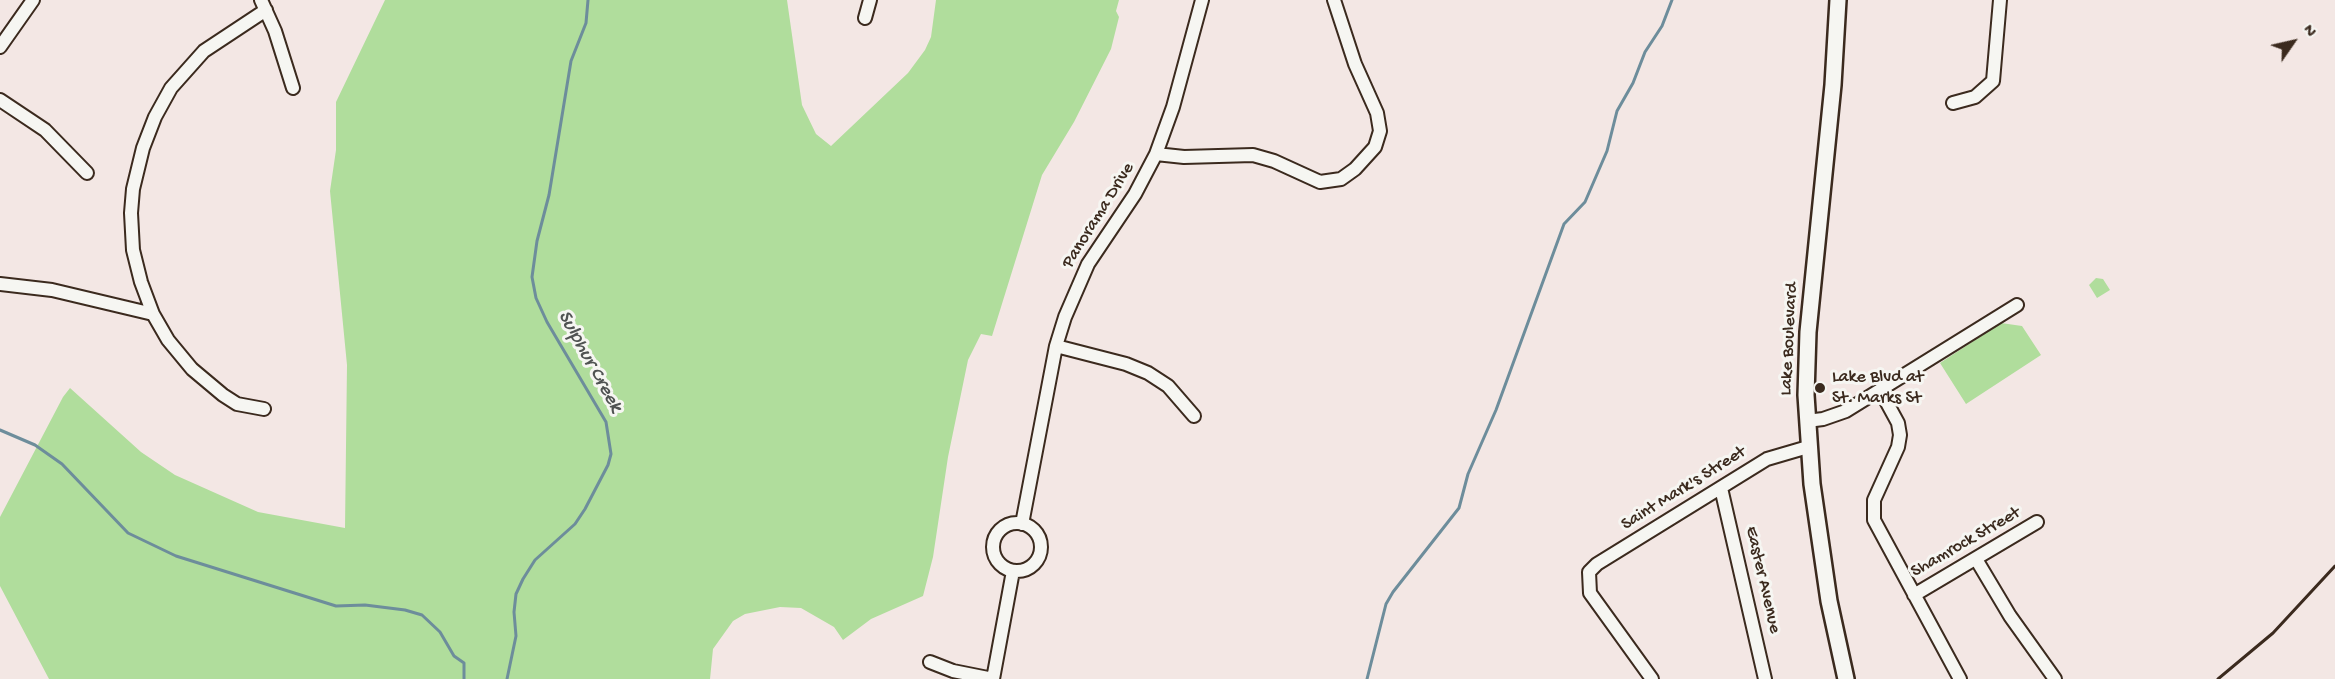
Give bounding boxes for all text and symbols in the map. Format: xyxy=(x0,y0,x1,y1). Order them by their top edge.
north arrow xyxy=(2263,12,2323,72)
text: N xyxy=(2298,22,2319,41)
street label: Panorama Drive xyxy=(1058,159,1140,273)
street label: Lake Boulevard xyxy=(1776,282,1804,396)
water label: Sulphur Creek xyxy=(551,307,627,417)
place label: Lake Blvd at St. Marks St xyxy=(1832,367,1923,410)
marker: Lake Blvd at St. Marks St xyxy=(1813,381,1827,395)
street label: Saint Mark's Street xyxy=(1618,442,1750,536)
street label: Shamrock Street xyxy=(1907,503,2025,583)
street label: Easter Avenue xyxy=(1739,524,1785,636)

